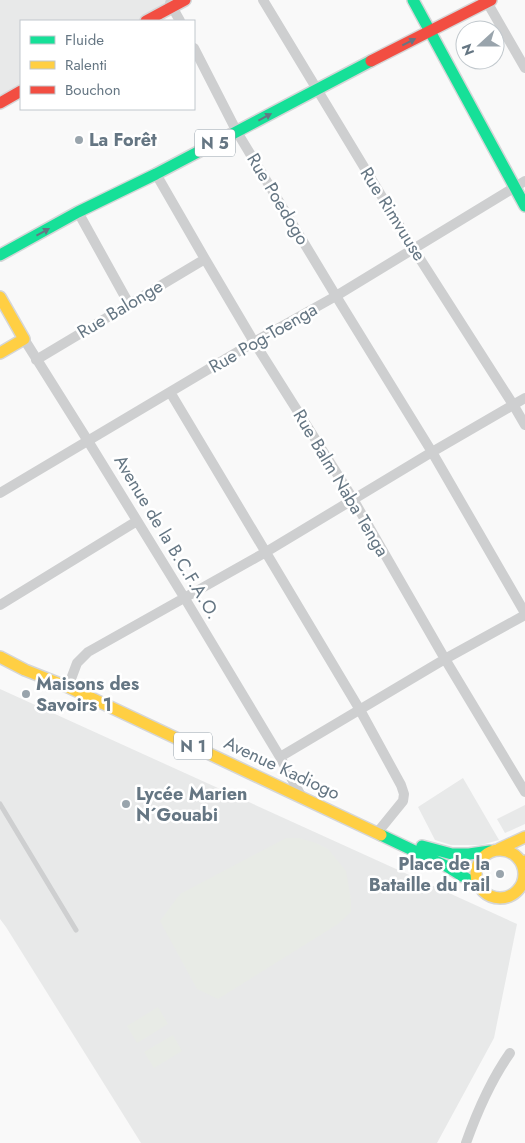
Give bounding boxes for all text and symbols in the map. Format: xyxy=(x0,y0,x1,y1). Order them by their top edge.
legend xyxy=(20,20,195,110)
north arrow xyxy=(455,20,505,70)
text: Fluide xyxy=(65,29,104,51)
one-way arrow xyxy=(402,38,416,46)
text: N xyxy=(457,41,479,58)
text: Ralenti xyxy=(65,54,107,76)
text: Bouchon xyxy=(65,79,121,101)
one-way arrow xyxy=(257,113,272,121)
place label: La Forêt xyxy=(89,127,157,153)
road number: N 5 xyxy=(195,130,235,156)
marker: La Forêt xyxy=(73,134,85,146)
street label: Rue Poedogo xyxy=(240,148,316,250)
street label: Rue Rimvuuse xyxy=(354,162,432,266)
one-way arrow xyxy=(36,227,49,236)
street label: Rue Balonge xyxy=(72,273,168,345)
street label: Rue Pog-Toenga xyxy=(204,296,322,380)
street label: Rue Balm Naba Tenga xyxy=(287,404,395,562)
street label: Avenue de la B.C.F.A.O. xyxy=(108,450,226,624)
place label: Maisons des Savoirs 1 xyxy=(36,671,139,718)
marker: Maisons des Savoirs 1 xyxy=(20,688,32,700)
street label: Avenue Kadiogo xyxy=(220,730,344,806)
road number: N 1 xyxy=(174,732,212,759)
place label: Lycée Marien N´Gouabi xyxy=(136,781,247,828)
marker: Lycée Marien N´Gouabi xyxy=(120,798,132,810)
place label: Place de la Bataille du rail xyxy=(369,851,490,898)
marker: Place de la Bataille du rail xyxy=(494,868,506,880)

